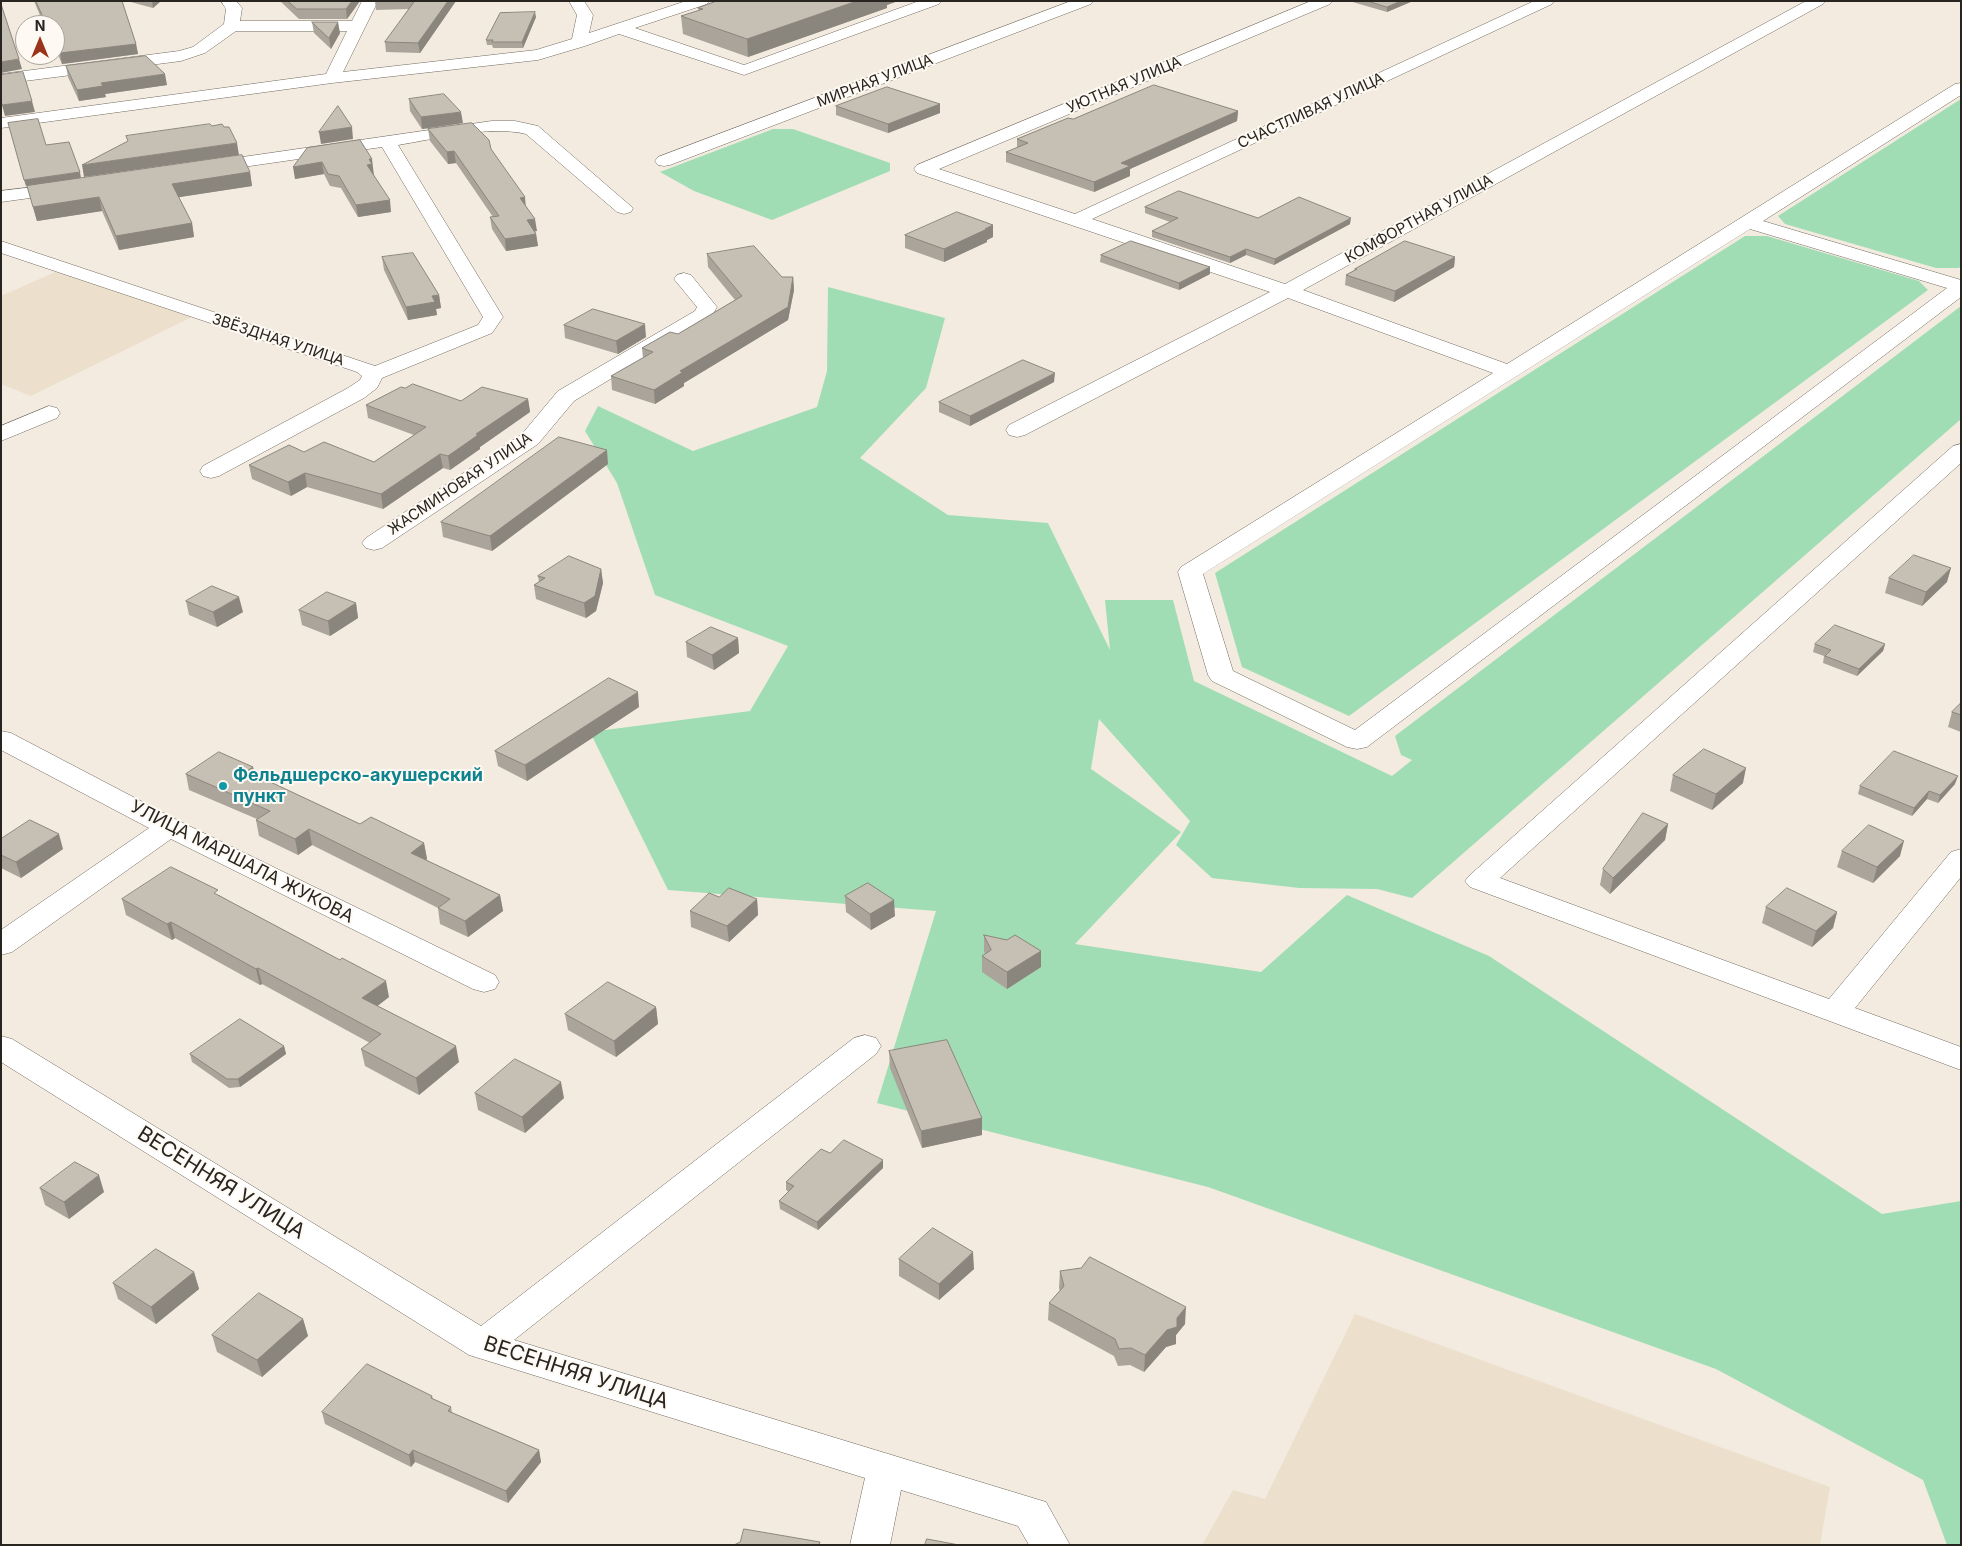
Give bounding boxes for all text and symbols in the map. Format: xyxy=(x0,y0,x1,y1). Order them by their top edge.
north arrow xyxy=(15,15,65,65)
text: N xyxy=(35,17,45,34)
street label: МИРНАЯ УЛИЦА xyxy=(814,51,936,111)
street label: УЮТНАЯ УЛИЦА xyxy=(1064,53,1184,117)
street label: СЧАСТЛИВАЯ УЛИЦА xyxy=(1235,69,1387,153)
street label: КОМФОРТНАЯ УЛИЦА xyxy=(1342,171,1496,267)
street label: ЗВЁЗДНАЯ УЛИЦА xyxy=(210,310,346,370)
street label: ЖАСМИНОВАЯ УЛИЦА xyxy=(385,429,535,539)
place label: Фельдшерско-акушерский пункт xyxy=(233,765,483,808)
marker: Фельдшерско-акушерский пункт xyxy=(217,780,229,792)
street label: УЛИЦА МАРШАЛА ЖУКОВА xyxy=(127,796,357,928)
street label: ВЕСЕННЯЯ УЛИЦА xyxy=(133,1121,309,1245)
street label: ВЕСЕННЯЯ УЛИЦА xyxy=(480,1331,672,1415)

